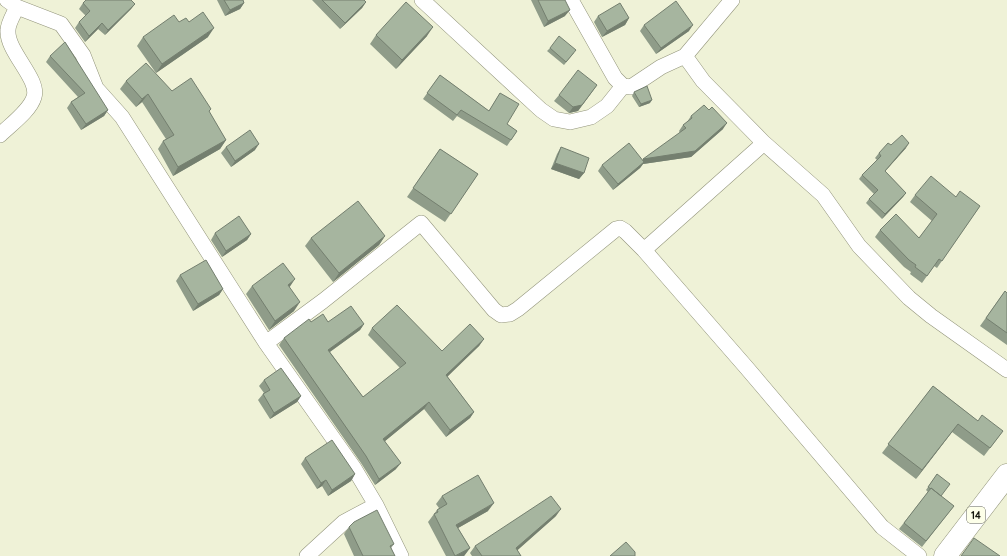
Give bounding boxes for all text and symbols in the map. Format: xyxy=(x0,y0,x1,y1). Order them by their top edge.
road number: 14 xyxy=(967,507,985,523)

